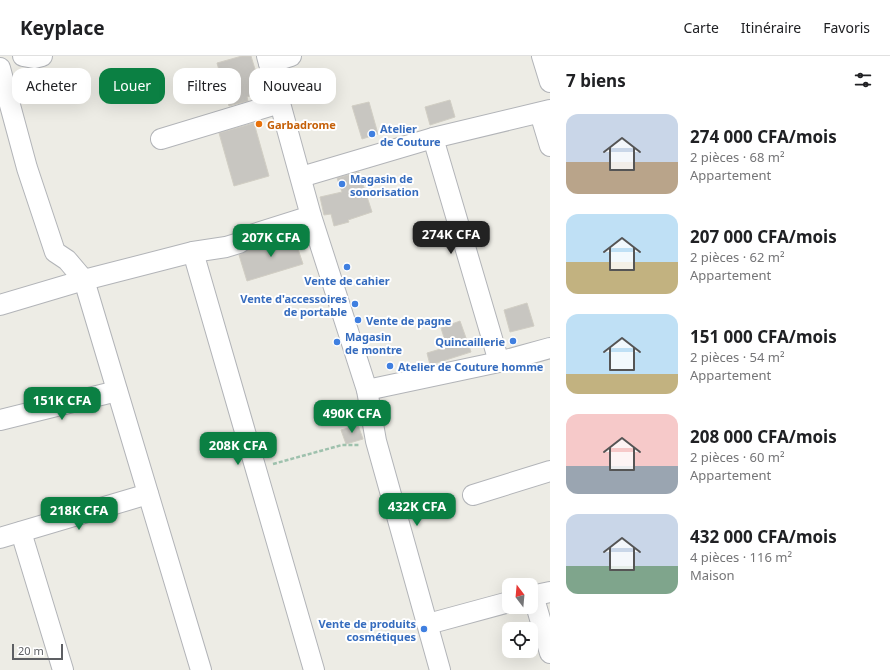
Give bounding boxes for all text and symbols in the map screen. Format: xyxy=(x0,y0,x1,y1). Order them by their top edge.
text: Keyplace xyxy=(20,15,105,41)
text: Carte xyxy=(683,18,719,37)
text: Itinéraire xyxy=(741,18,801,37)
text: Favoris xyxy=(823,18,870,37)
chip: Acheter xyxy=(12,68,91,104)
chip: Louer xyxy=(99,68,165,104)
chip: Filtres xyxy=(173,68,241,104)
chip: Nouveau xyxy=(249,68,336,104)
text: 7 biens xyxy=(566,69,626,92)
icon: filters xyxy=(852,69,874,91)
place label: Garbadrome xyxy=(267,117,336,132)
marker: Garbadrome xyxy=(254,119,264,129)
place label: Atelier de Couture xyxy=(380,121,441,149)
text: 274 000 CFA/mois xyxy=(690,125,837,148)
marker: Atelier de Couture xyxy=(367,129,377,139)
icon: home xyxy=(598,130,646,178)
text: 2 pièces · 68 m² xyxy=(690,148,785,166)
text: Appartement xyxy=(690,166,771,184)
place label: Magasin de sonorisation xyxy=(350,171,419,199)
marker: Magasin de sonorisation xyxy=(337,179,347,189)
pin: 274K CFA xyxy=(410,221,492,255)
pin: 207K CFA xyxy=(230,224,312,258)
text: 274K CFA xyxy=(422,225,480,243)
text: 207 000 CFA/mois xyxy=(690,225,837,248)
text: 207K CFA xyxy=(242,228,300,246)
icon: home xyxy=(598,230,646,278)
text: 2 pièces · 62 m² xyxy=(690,248,785,266)
marker: Vente de cahier xyxy=(342,262,352,272)
text: Appartement xyxy=(690,266,771,284)
place label: Vente de cahier xyxy=(304,273,390,288)
place label: Vente d'accessoires de portable xyxy=(240,291,347,319)
marker: Vente d'accessoires de portable xyxy=(350,299,360,309)
place label: Vente de pagne xyxy=(366,313,452,328)
marker: Vente de pagne xyxy=(353,315,363,325)
text: 151 000 CFA/mois xyxy=(690,325,837,348)
place label: Magasin de montre xyxy=(345,329,403,357)
icon: home xyxy=(598,330,646,378)
place label: Quincaillerie xyxy=(435,334,505,349)
marker: Quincaillerie xyxy=(508,336,518,346)
marker: Magasin de montre xyxy=(332,337,342,347)
text: 2 pièces · 54 m² xyxy=(690,348,785,366)
place label: Atelier de Couture homme xyxy=(398,359,544,374)
marker: Atelier de Couture homme xyxy=(385,361,395,371)
text: Appartement xyxy=(690,366,771,384)
pin: 151K CFA xyxy=(21,387,103,421)
text: 151K CFA xyxy=(33,391,91,409)
pin: 490K CFA xyxy=(311,400,393,434)
text: 490K CFA xyxy=(323,404,381,422)
text: 208 000 CFA/mois xyxy=(690,425,837,448)
icon: home xyxy=(598,430,646,478)
pin: 208K CFA xyxy=(197,432,279,466)
text: 208K CFA xyxy=(209,436,267,454)
text: 2 pièces · 60 m² xyxy=(690,448,785,466)
text: Appartement xyxy=(690,466,771,484)
pin: 432K CFA xyxy=(376,493,458,527)
pin: 218K CFA xyxy=(38,497,120,531)
text: 432K CFA xyxy=(388,497,446,515)
text: 218K CFA xyxy=(50,501,108,519)
text: 432 000 CFA/mois xyxy=(690,525,837,548)
icon: home xyxy=(598,530,646,578)
text: 4 pièces · 116 m² xyxy=(690,548,792,566)
text: Maison xyxy=(690,566,735,584)
north arrow xyxy=(502,578,538,614)
map controls xyxy=(502,578,538,658)
place label: Vente de produits cosmétiques xyxy=(319,616,416,644)
button: locate xyxy=(502,622,538,658)
marker: Vente de produits cosmétiques xyxy=(419,624,429,634)
scale bar xyxy=(12,642,63,661)
text: 20 m xyxy=(18,643,44,658)

